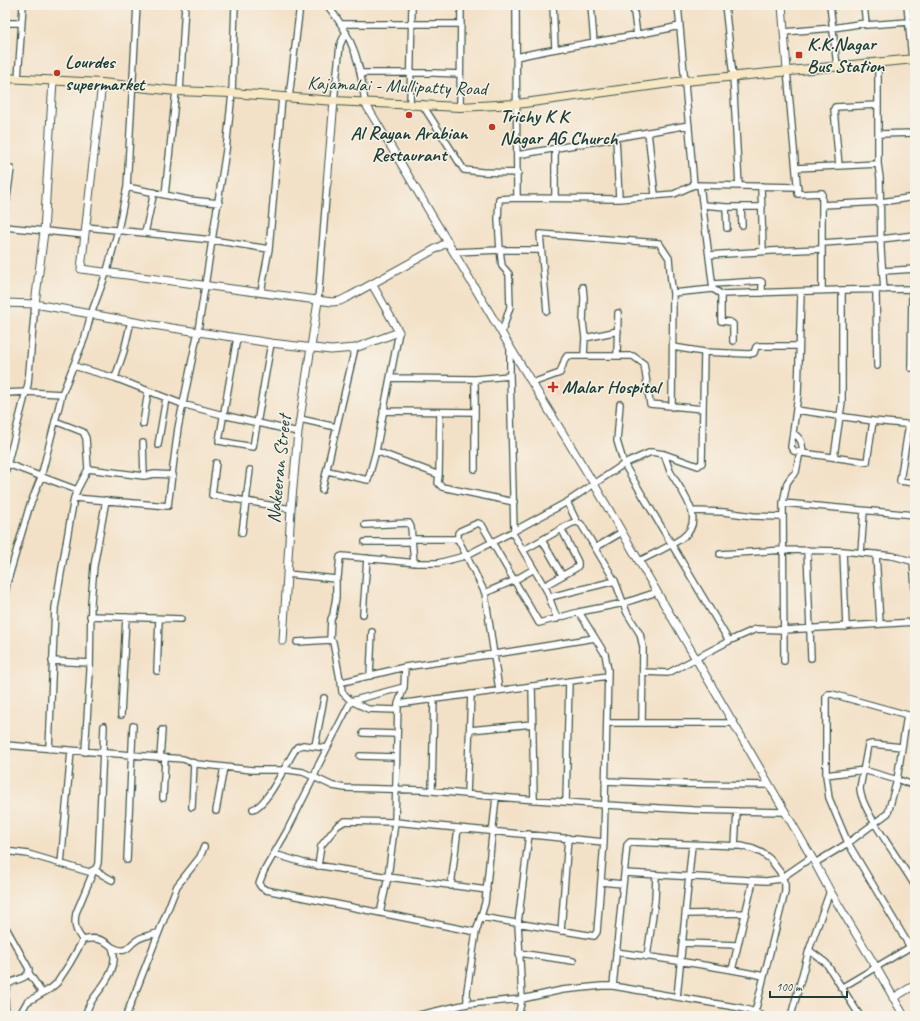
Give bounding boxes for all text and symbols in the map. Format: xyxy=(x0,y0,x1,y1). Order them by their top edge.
place label: K.K.Nagar Bus Station xyxy=(807,32,886,78)
place label: Lourdes supermarket xyxy=(65,50,146,96)
marker: K.K.Nagar Bus Station xyxy=(794,50,804,60)
marker: Lourdes supermarket xyxy=(52,68,62,78)
street label: Kajamalai - Mullipatty Road xyxy=(307,71,491,101)
place label: Trichy K K Nagar AG Church xyxy=(500,104,619,150)
marker: Al Rayan Arabian Restaurant xyxy=(404,110,414,120)
place label: Al Rayan Arabian Restaurant xyxy=(351,121,469,167)
marker: Trichy K K Nagar AG Church xyxy=(487,122,497,132)
place label: Malar Hospital xyxy=(562,375,663,399)
marker: Malar Hospital xyxy=(547,381,559,393)
street label: Nakeeran Street xyxy=(261,411,297,524)
scale bar xyxy=(770,973,847,999)
text: 100 m xyxy=(776,979,803,995)

